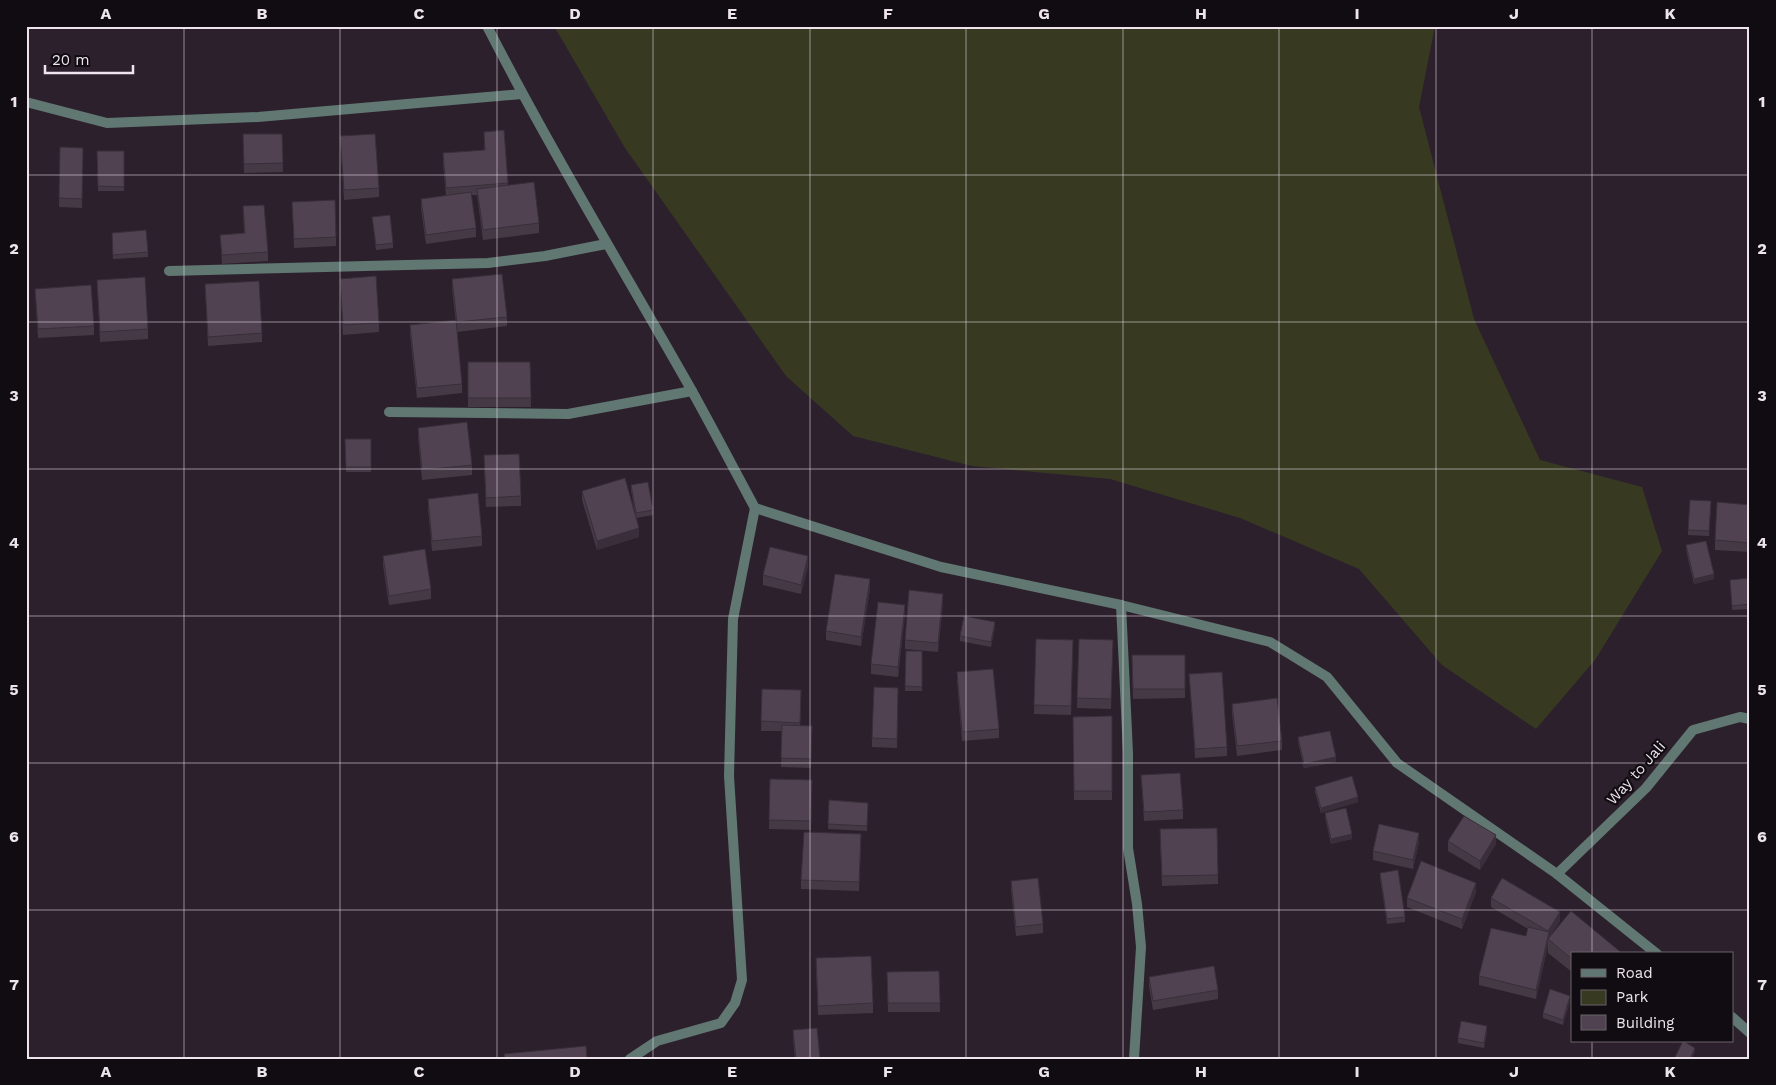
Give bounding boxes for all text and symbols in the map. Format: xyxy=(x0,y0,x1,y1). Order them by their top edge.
text: A xyxy=(101,4,112,23)
text: B xyxy=(257,4,268,23)
text: C xyxy=(414,4,425,23)
text: D xyxy=(569,4,581,23)
text: E xyxy=(727,4,737,23)
text: F xyxy=(883,4,893,23)
text: G xyxy=(1038,4,1050,23)
text: H xyxy=(1195,4,1207,23)
text: I xyxy=(1354,4,1360,23)
text: J xyxy=(1509,4,1519,23)
text: K xyxy=(1664,4,1676,23)
scale bar xyxy=(45,42,132,74)
text: 20 m xyxy=(52,51,90,69)
text: 1 xyxy=(11,92,17,111)
text: 1 xyxy=(1759,92,1765,111)
text: 2 xyxy=(9,239,19,258)
text: 2 xyxy=(1757,239,1767,258)
text: 3 xyxy=(9,386,19,405)
text: 3 xyxy=(1757,386,1767,405)
text: 4 xyxy=(9,533,19,552)
text: 4 xyxy=(1757,533,1767,552)
text: 5 xyxy=(9,680,19,699)
text: 5 xyxy=(1757,680,1767,699)
street label: Way to Jali xyxy=(1603,737,1669,809)
text: 6 xyxy=(9,827,19,846)
text: 6 xyxy=(1757,827,1767,846)
legend xyxy=(1571,952,1734,1042)
text: Road xyxy=(1616,964,1653,982)
text: 7 xyxy=(9,975,19,994)
text: 7 xyxy=(1757,975,1767,994)
text: Park xyxy=(1616,988,1649,1006)
text: Building xyxy=(1616,1014,1674,1032)
text: A xyxy=(101,1062,112,1081)
text: B xyxy=(257,1062,268,1081)
text: C xyxy=(414,1062,425,1081)
text: D xyxy=(569,1062,581,1081)
text: E xyxy=(727,1062,737,1081)
text: F xyxy=(883,1062,893,1081)
text: G xyxy=(1038,1062,1050,1081)
text: H xyxy=(1195,1062,1207,1081)
text: I xyxy=(1354,1062,1360,1081)
text: J xyxy=(1509,1062,1519,1081)
text: K xyxy=(1664,1062,1676,1081)

